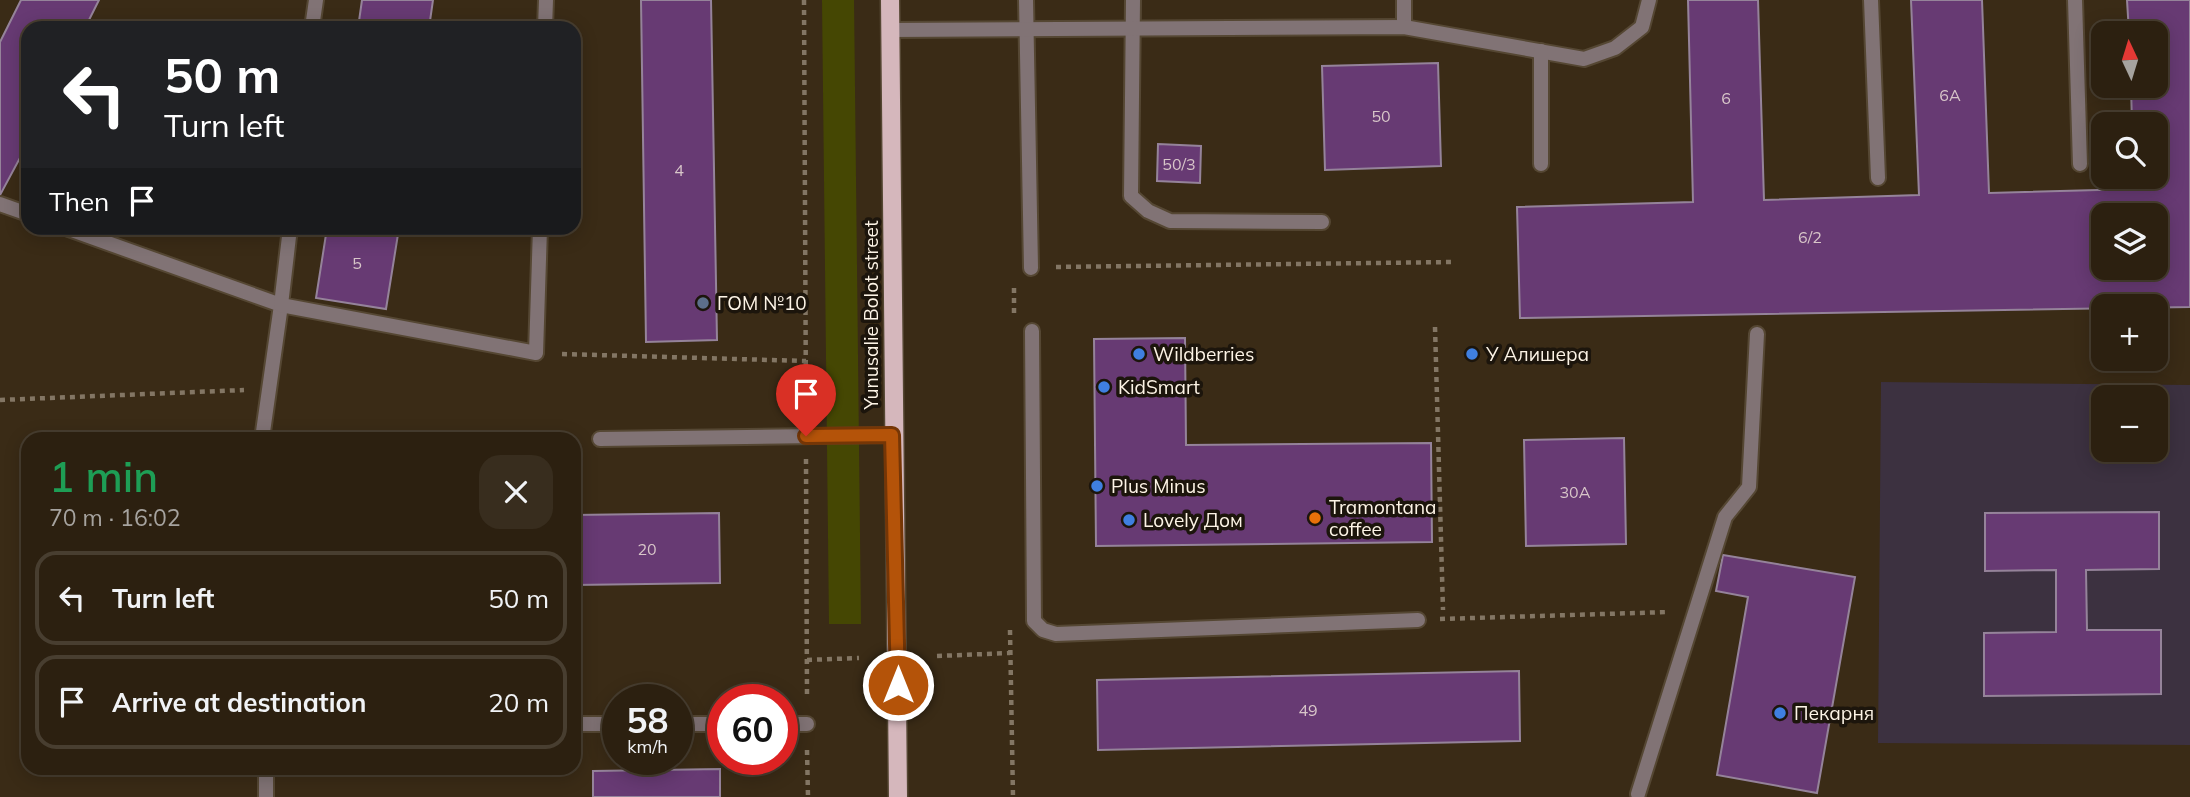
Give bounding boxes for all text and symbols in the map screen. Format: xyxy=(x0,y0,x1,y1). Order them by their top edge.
north arrow xyxy=(2091,21,2168,98)
map controls xyxy=(2091,21,2168,462)
text: 50 m xyxy=(164,44,280,105)
icon: left xyxy=(49,49,140,140)
house number: 6А xyxy=(1939,85,1961,105)
house number: 6 xyxy=(1721,88,1731,108)
text: Turn left xyxy=(164,105,284,145)
house number: 50 xyxy=(1371,106,1391,126)
button: search xyxy=(2091,112,2168,189)
house number: 50/3 xyxy=(1162,154,1196,174)
house number: 4 xyxy=(674,160,684,180)
icon: arrive xyxy=(123,182,161,220)
text: Then xyxy=(49,185,109,218)
button: layers xyxy=(2091,203,2168,280)
street label: Yunusalie Bolot street xyxy=(859,220,883,411)
house number: 6/2 xyxy=(1798,227,1822,247)
house number: 5 xyxy=(352,253,362,273)
place label: ГОМ №10 xyxy=(717,291,807,315)
button: + xyxy=(2091,294,2168,371)
marker: ГОМ №10 xyxy=(695,295,711,311)
place label: Wildberries xyxy=(1153,342,1254,366)
place label: У Алишера xyxy=(1485,342,1589,366)
marker: Wildberries xyxy=(1131,346,1147,362)
marker: У Алишера xyxy=(1464,346,1480,362)
pin xyxy=(776,364,836,436)
icon: arrive xyxy=(787,375,825,413)
place label: KidSmart xyxy=(1118,375,1200,399)
marker: KidSmart xyxy=(1096,379,1112,395)
button: − xyxy=(2091,385,2168,462)
text: 1 min xyxy=(49,450,158,503)
button: close xyxy=(479,455,553,529)
place label: Plus Minus xyxy=(1111,474,1206,498)
marker: Plus Minus xyxy=(1089,478,1105,494)
house number: 30А xyxy=(1560,482,1591,502)
place label: Tramontana coffee xyxy=(1329,495,1436,541)
text: 70 m · 16:02 xyxy=(49,503,181,532)
place label: Lovely Дом xyxy=(1143,508,1243,532)
marker: Tramontana coffee xyxy=(1307,510,1323,526)
marker: Lovely Дом xyxy=(1121,512,1137,528)
house number: 20 xyxy=(637,539,657,559)
icon: left xyxy=(53,579,91,617)
text: Turn left xyxy=(112,582,214,615)
text: 50 m xyxy=(488,582,549,615)
position arrow xyxy=(861,648,935,722)
icon: arrive xyxy=(53,683,91,721)
speed limit sign: 60 xyxy=(707,684,798,775)
text: Arrive at destination xyxy=(112,686,367,719)
text: 20 m xyxy=(488,686,549,719)
text: 58 xyxy=(626,698,669,742)
house number: 49 xyxy=(1298,700,1318,720)
place label: Пекарня xyxy=(1794,701,1874,725)
marker: Пекарня xyxy=(1772,705,1788,721)
text: km/h xyxy=(627,735,668,758)

